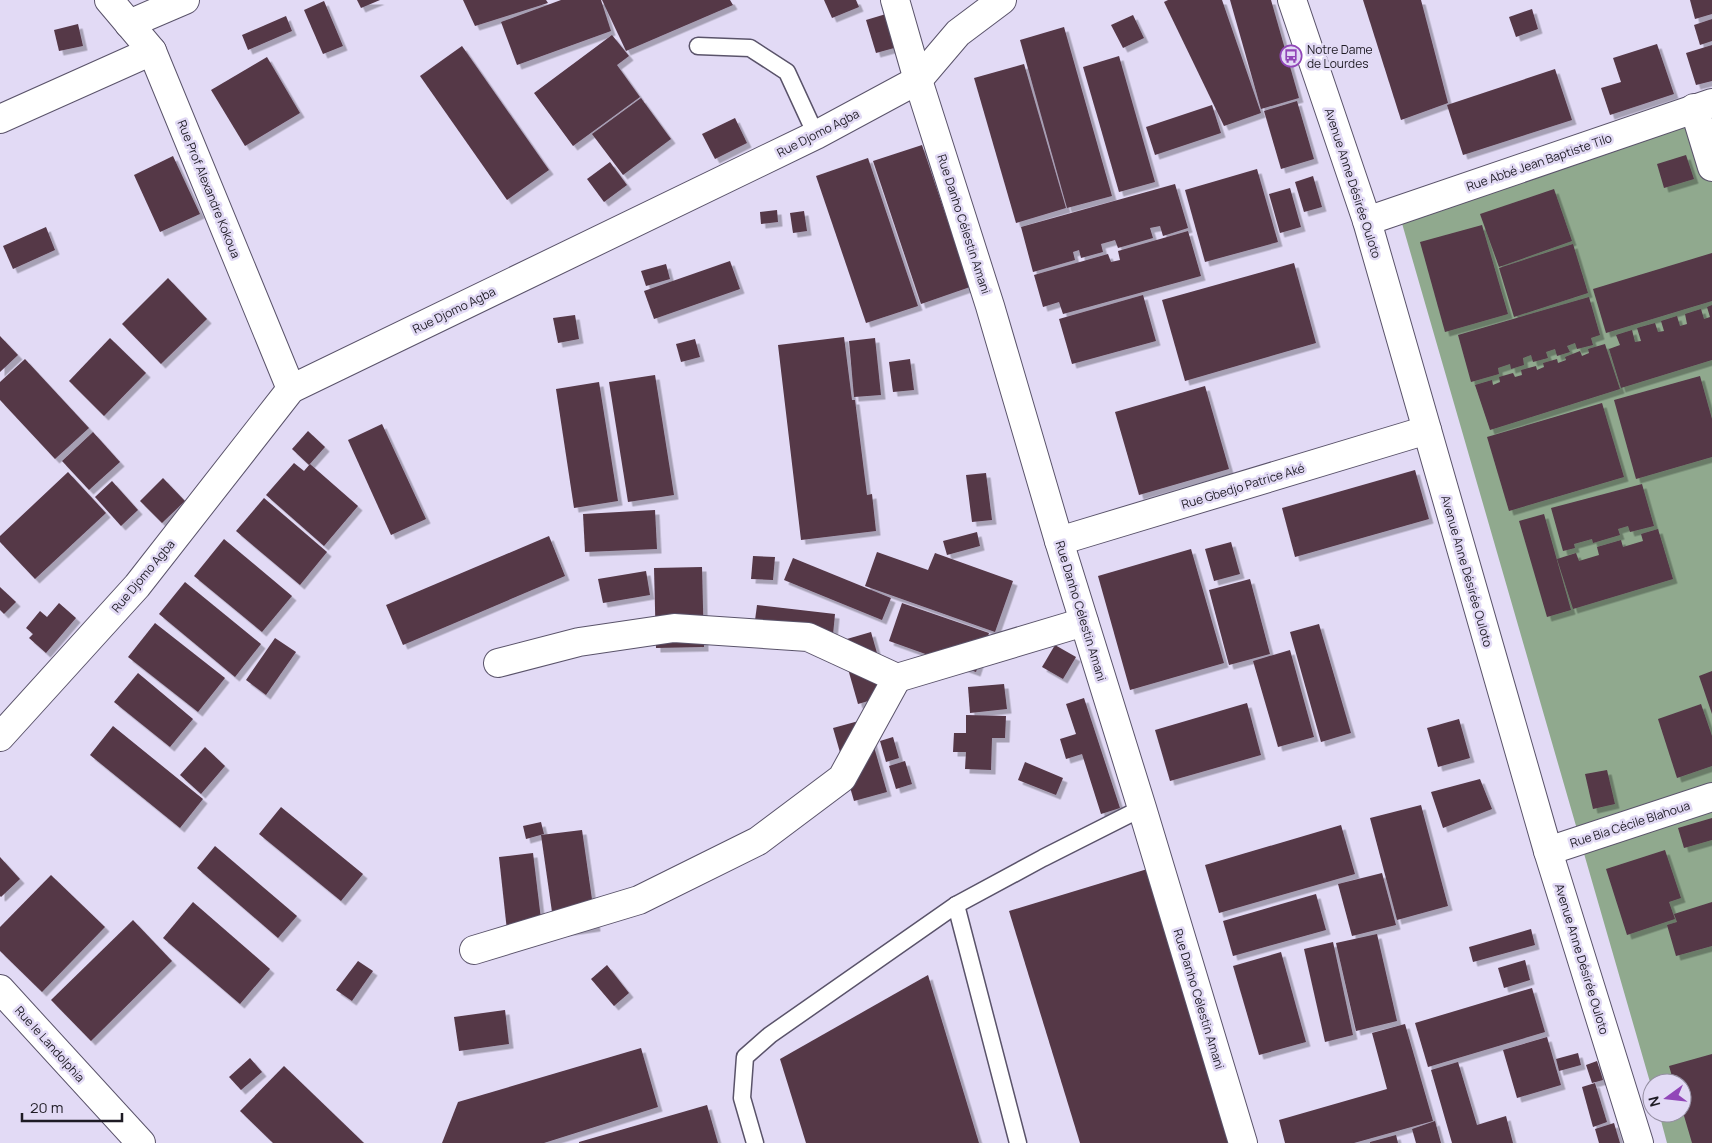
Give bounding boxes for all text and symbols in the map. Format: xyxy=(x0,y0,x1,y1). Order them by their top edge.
place label: Notre Dame de Lourdes xyxy=(1307,41,1373,72)
bus stop icon: Notre Dame de Lourdes xyxy=(1279,44,1303,68)
street label: Rue Djomo Agba xyxy=(774,105,862,161)
street label: Avenue Anne Désirée Ouloto xyxy=(1321,106,1385,260)
street label: Rue Prof Alexandre Kokoua xyxy=(173,117,245,261)
street label: Rue Abbé Jean Baptiste Tilo xyxy=(1464,129,1614,195)
street label: Rue Danho Célestin Amani xyxy=(933,152,995,296)
street label: Rue Djomo Agba xyxy=(410,283,498,337)
street label: Rue Gbedjo Patrice Aké xyxy=(1179,459,1307,513)
street label: Avenue Anne Désirée Ouloto xyxy=(1437,493,1497,649)
street label: Rue Djomo Agba xyxy=(107,536,179,616)
street label: Rue Danho Célestin Amani xyxy=(1052,539,1110,683)
street label: Rue Bia Cécile Blahoua xyxy=(1568,797,1692,851)
street label: Avenue Anne Désirée Ouloto xyxy=(1551,881,1613,1037)
street label: Rue Danho Célestin Amani xyxy=(1170,927,1228,1071)
street label: Rue le Landolphia xyxy=(11,1002,89,1086)
north arrow xyxy=(1642,1073,1692,1123)
scale bar xyxy=(22,1090,122,1122)
text: N xyxy=(1643,1094,1664,1109)
text: 20 m xyxy=(30,1097,63,1118)

